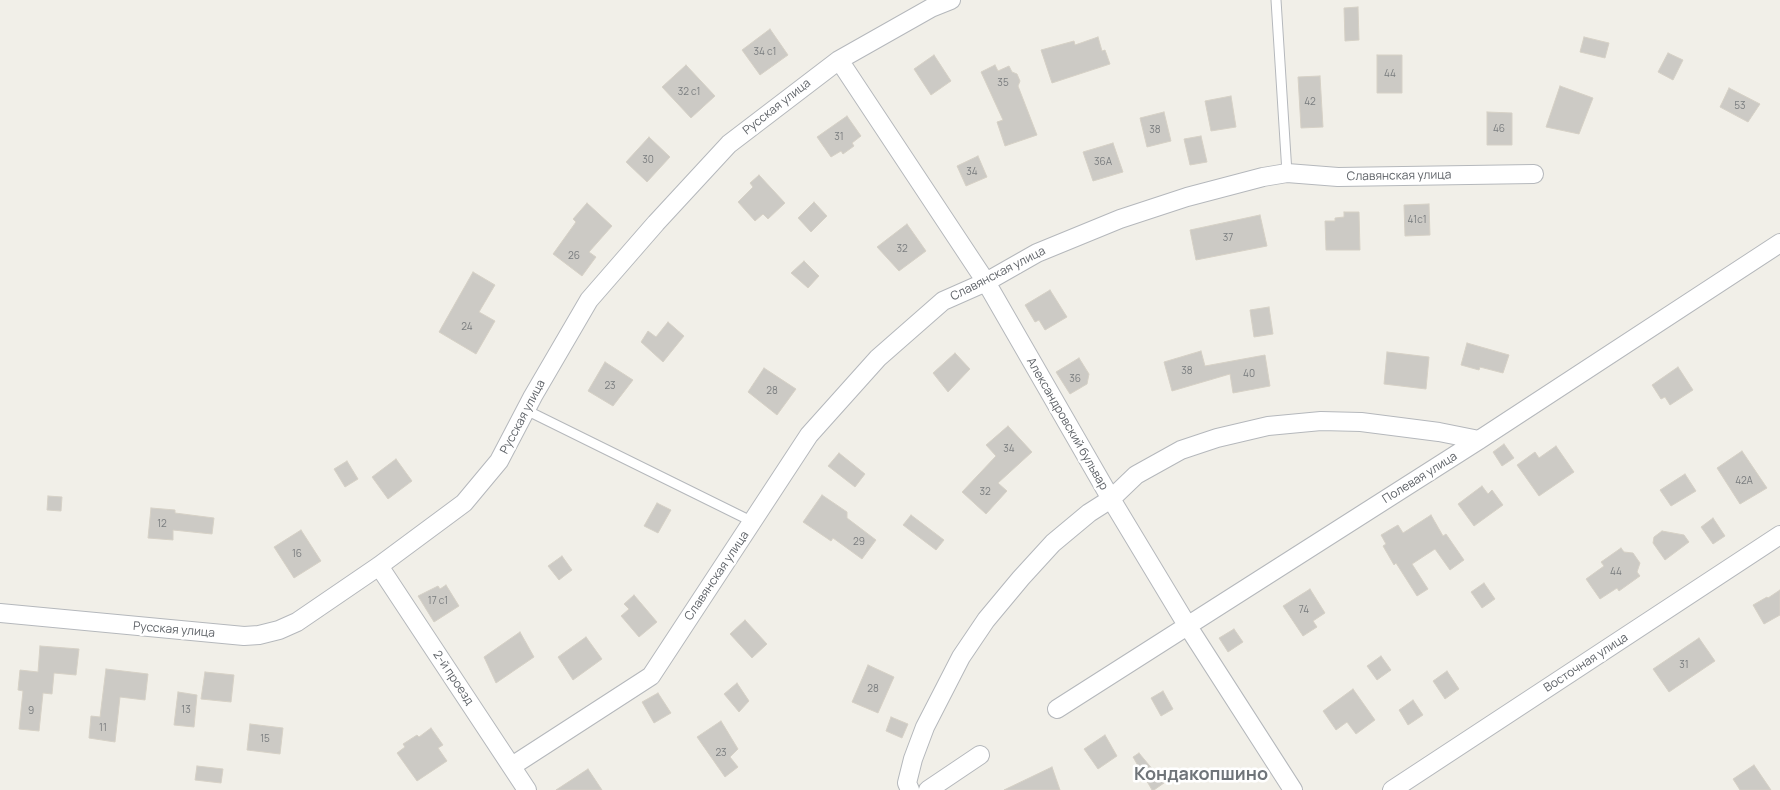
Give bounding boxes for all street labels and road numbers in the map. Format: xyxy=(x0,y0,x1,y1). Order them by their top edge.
street label: Русская улица xyxy=(740,76,814,138)
street label: Славянская улица xyxy=(1347,168,1451,184)
street label: Славянская улица xyxy=(948,244,1048,304)
street label: Александровский бульвар xyxy=(1023,355,1111,493)
street label: Русская улица xyxy=(497,377,549,457)
street label: Полевая улица xyxy=(1380,449,1460,507)
street label: Славянская улица xyxy=(682,529,752,623)
street label: Русская улица xyxy=(133,619,215,641)
street label: Восточная улица xyxy=(1541,630,1631,696)
street label: 2-й проезд xyxy=(430,648,476,708)

